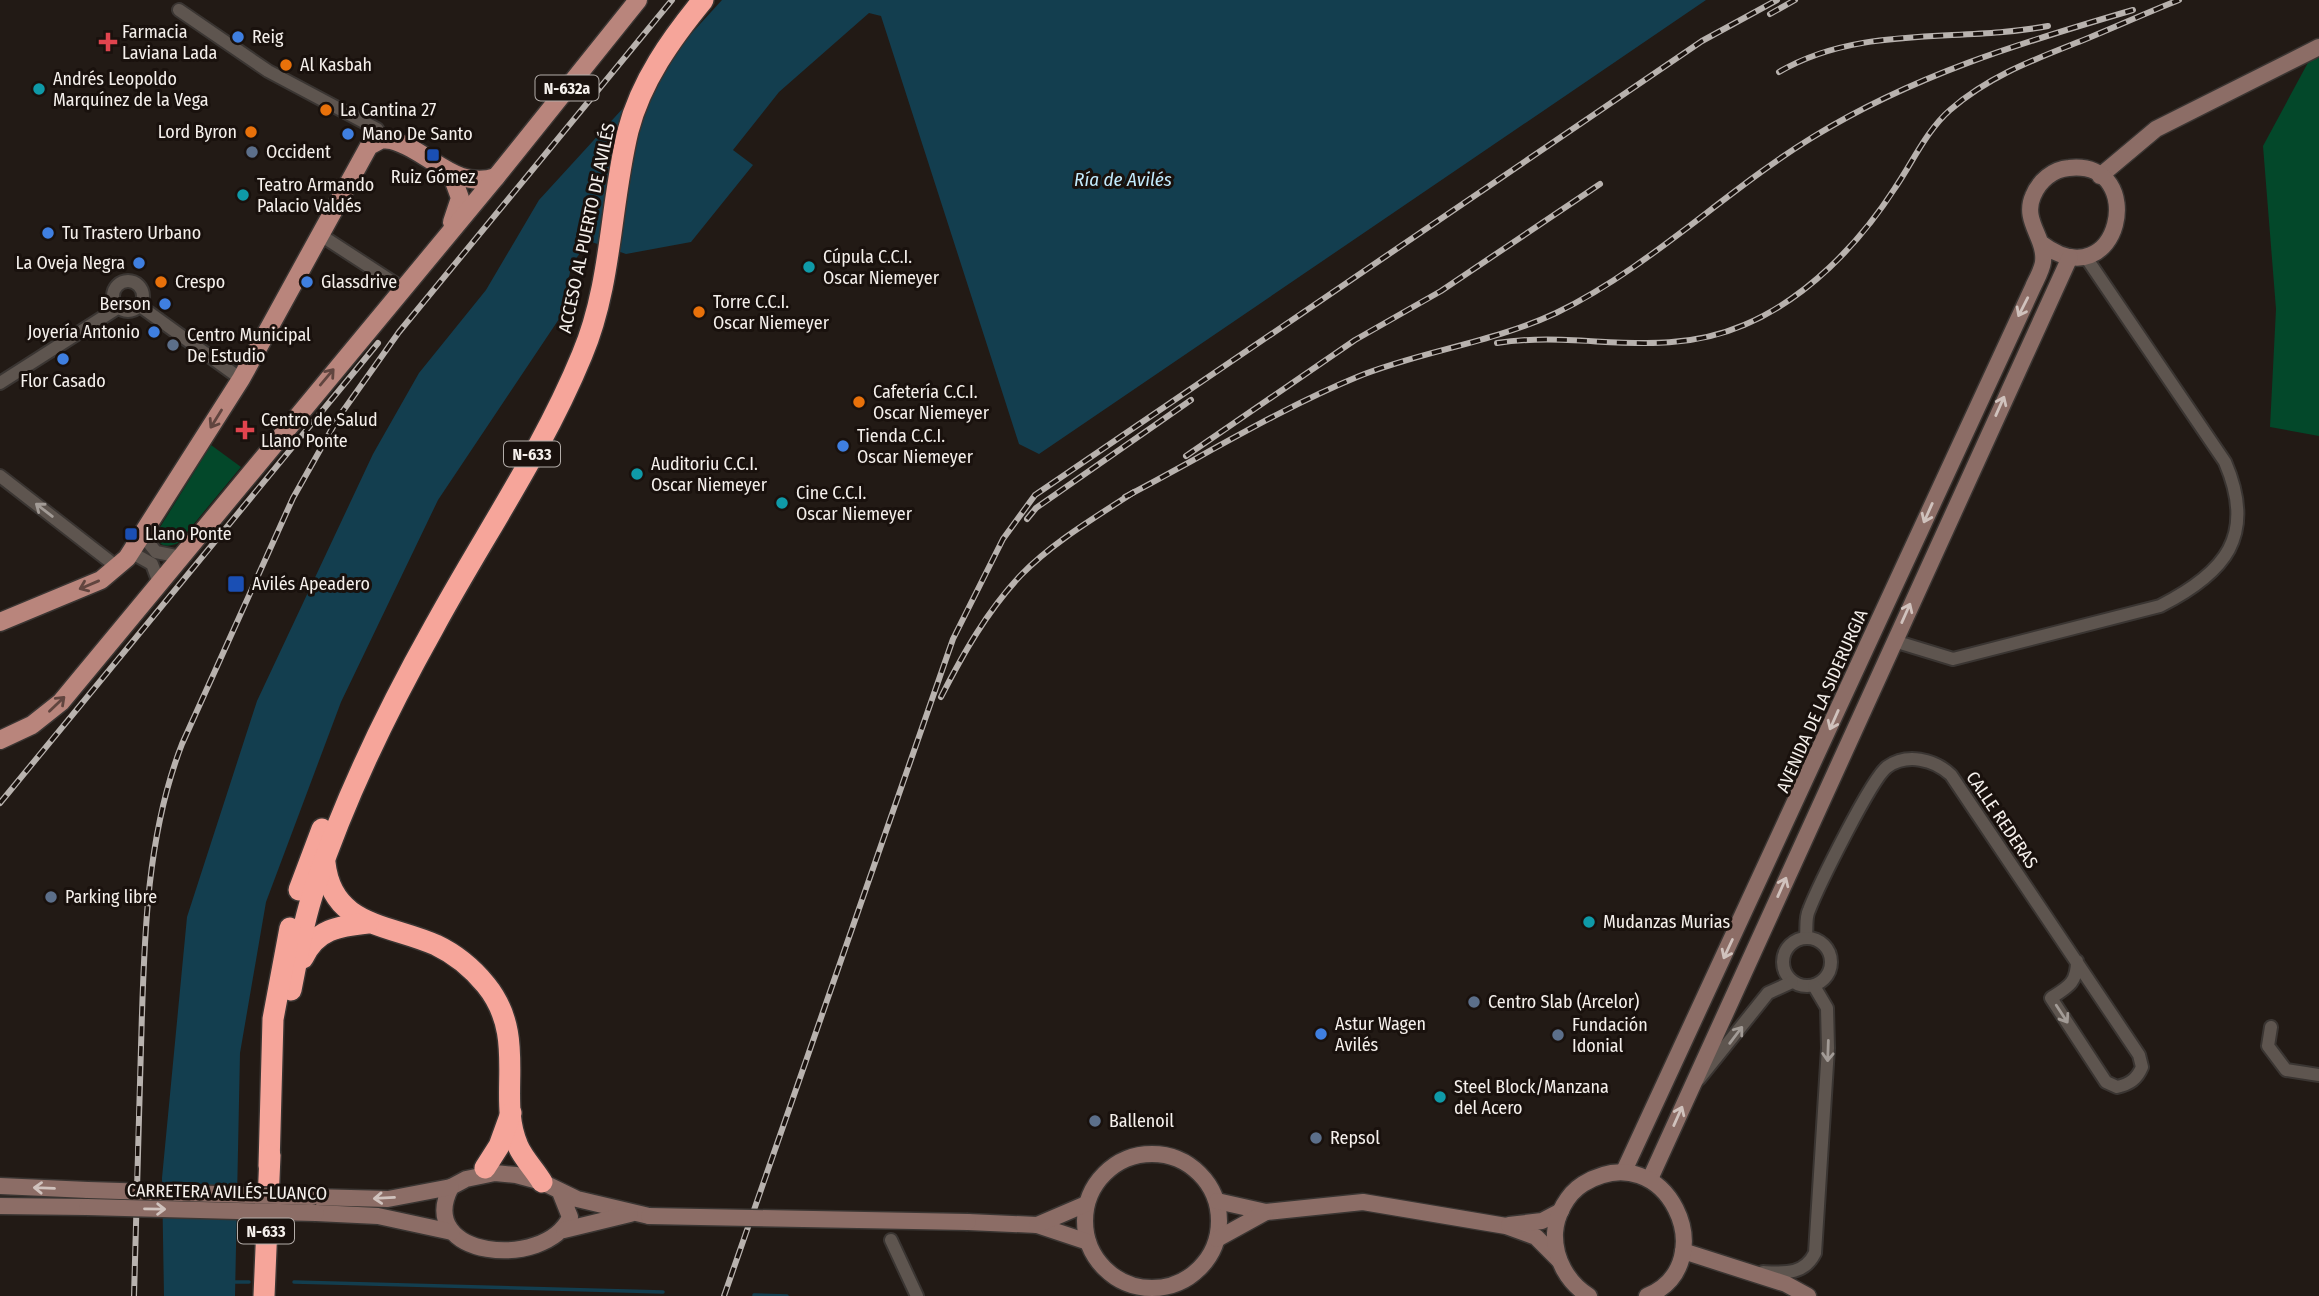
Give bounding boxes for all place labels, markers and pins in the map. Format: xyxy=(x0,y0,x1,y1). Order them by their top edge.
place label: Farmacia Laviana Lada xyxy=(122,21,218,64)
place label: Reig xyxy=(252,26,284,48)
marker: Reig xyxy=(230,29,246,45)
marker: Farmacia Laviana Lada xyxy=(100,34,116,50)
place label: Al Kasbah xyxy=(300,54,372,76)
marker: Al Kasbah xyxy=(278,57,294,73)
place label: Andrés Leopoldo Marquínez de la Vega xyxy=(53,68,209,111)
marker: Andrés Leopoldo Marquínez de la Vega xyxy=(31,81,47,97)
place label: La Cantina 27 xyxy=(340,99,436,121)
marker: La Cantina 27 xyxy=(318,102,334,118)
place label: Lord Byron xyxy=(158,121,237,143)
place label: Mano De Santo xyxy=(362,123,473,145)
marker: Lord Byron xyxy=(243,124,259,140)
marker: Mano De Santo xyxy=(340,126,356,142)
place label: Occident xyxy=(266,141,331,163)
marker: Occident xyxy=(244,144,260,160)
marker: Ruiz Gómez xyxy=(425,147,441,163)
place label: Ruiz Gómez xyxy=(391,166,475,188)
place label: Teatro Armando Palacio Valdés xyxy=(257,174,374,217)
marker: Teatro Armando Palacio Valdés xyxy=(235,187,251,203)
place label: Tu Trastero Urbano xyxy=(62,222,201,244)
marker: Tu Trastero Urbano xyxy=(40,225,56,241)
place label: Cúpula C.C.I. Oscar Niemeyer xyxy=(823,246,940,289)
place label: La Oveja Negra xyxy=(16,252,125,274)
marker: La Oveja Negra xyxy=(131,255,147,271)
marker: Cúpula C.C.I. Oscar Niemeyer xyxy=(801,259,817,275)
place label: Crespo xyxy=(175,271,225,293)
place label: Glassdrive xyxy=(321,271,397,293)
marker: Crespo xyxy=(153,274,169,290)
marker: Glassdrive xyxy=(299,274,315,290)
place label: Torre C.C.I. Oscar Niemeyer xyxy=(713,291,830,334)
place label: Berson xyxy=(100,293,151,315)
marker: Berson xyxy=(157,296,173,312)
marker: Torre C.C.I. Oscar Niemeyer xyxy=(691,304,707,320)
place label: Joyería Antonio xyxy=(27,321,140,343)
marker: Joyería Antonio xyxy=(146,324,162,340)
place label: Centro Municipal De Estudio xyxy=(187,324,311,367)
marker: Centro Municipal De Estudio xyxy=(165,337,181,353)
marker: Flor Casado xyxy=(55,351,71,367)
place label: Flor Casado xyxy=(20,370,106,392)
place label: Cafetería C.C.I. Oscar Niemeyer xyxy=(873,381,990,424)
marker: Cafetería C.C.I. Oscar Niemeyer xyxy=(851,394,867,410)
place label: Centro de Salud Llano Ponte xyxy=(261,409,378,452)
marker: Centro de Salud Llano Ponte xyxy=(235,420,255,440)
place label: Tienda C.C.I. Oscar Niemeyer xyxy=(857,425,974,468)
marker: Tienda C.C.I. Oscar Niemeyer xyxy=(835,438,851,454)
place label: Auditoriu C.C.I. Oscar Niemeyer xyxy=(651,453,768,496)
marker: Auditoriu C.C.I. Oscar Niemeyer xyxy=(629,466,645,482)
place label: Cine C.C.I. Oscar Niemeyer xyxy=(796,482,913,525)
marker: Cine C.C.I. Oscar Niemeyer xyxy=(774,495,790,511)
place label: Llano Ponte xyxy=(145,523,232,545)
marker: Llano Ponte xyxy=(123,526,139,542)
place label: Avilés Apeadero xyxy=(252,573,370,595)
marker: Avilés Apeadero xyxy=(226,574,246,594)
place label: Parking libre xyxy=(65,886,157,908)
marker: Parking libre xyxy=(43,889,59,905)
place label: Mudanzas Murias xyxy=(1603,911,1730,933)
marker: Mudanzas Murias xyxy=(1581,914,1597,930)
place label: Centro Slab (Arcelor) xyxy=(1488,991,1639,1013)
marker: Centro Slab (Arcelor) xyxy=(1466,994,1482,1010)
place label: Astur Wagen Avilés xyxy=(1335,1013,1426,1056)
place label: Fundación Idonial xyxy=(1572,1014,1648,1057)
marker: Astur Wagen Avilés xyxy=(1313,1026,1329,1042)
marker: Fundación Idonial xyxy=(1550,1027,1566,1043)
place label: Steel Block/Manzana del Acero xyxy=(1454,1076,1609,1119)
marker: Steel Block/Manzana del Acero xyxy=(1432,1089,1448,1105)
place label: Ballenoil xyxy=(1109,1110,1174,1132)
marker: Ballenoil xyxy=(1087,1113,1103,1129)
place label: Repsol xyxy=(1330,1127,1380,1149)
marker: Repsol xyxy=(1308,1130,1324,1146)

